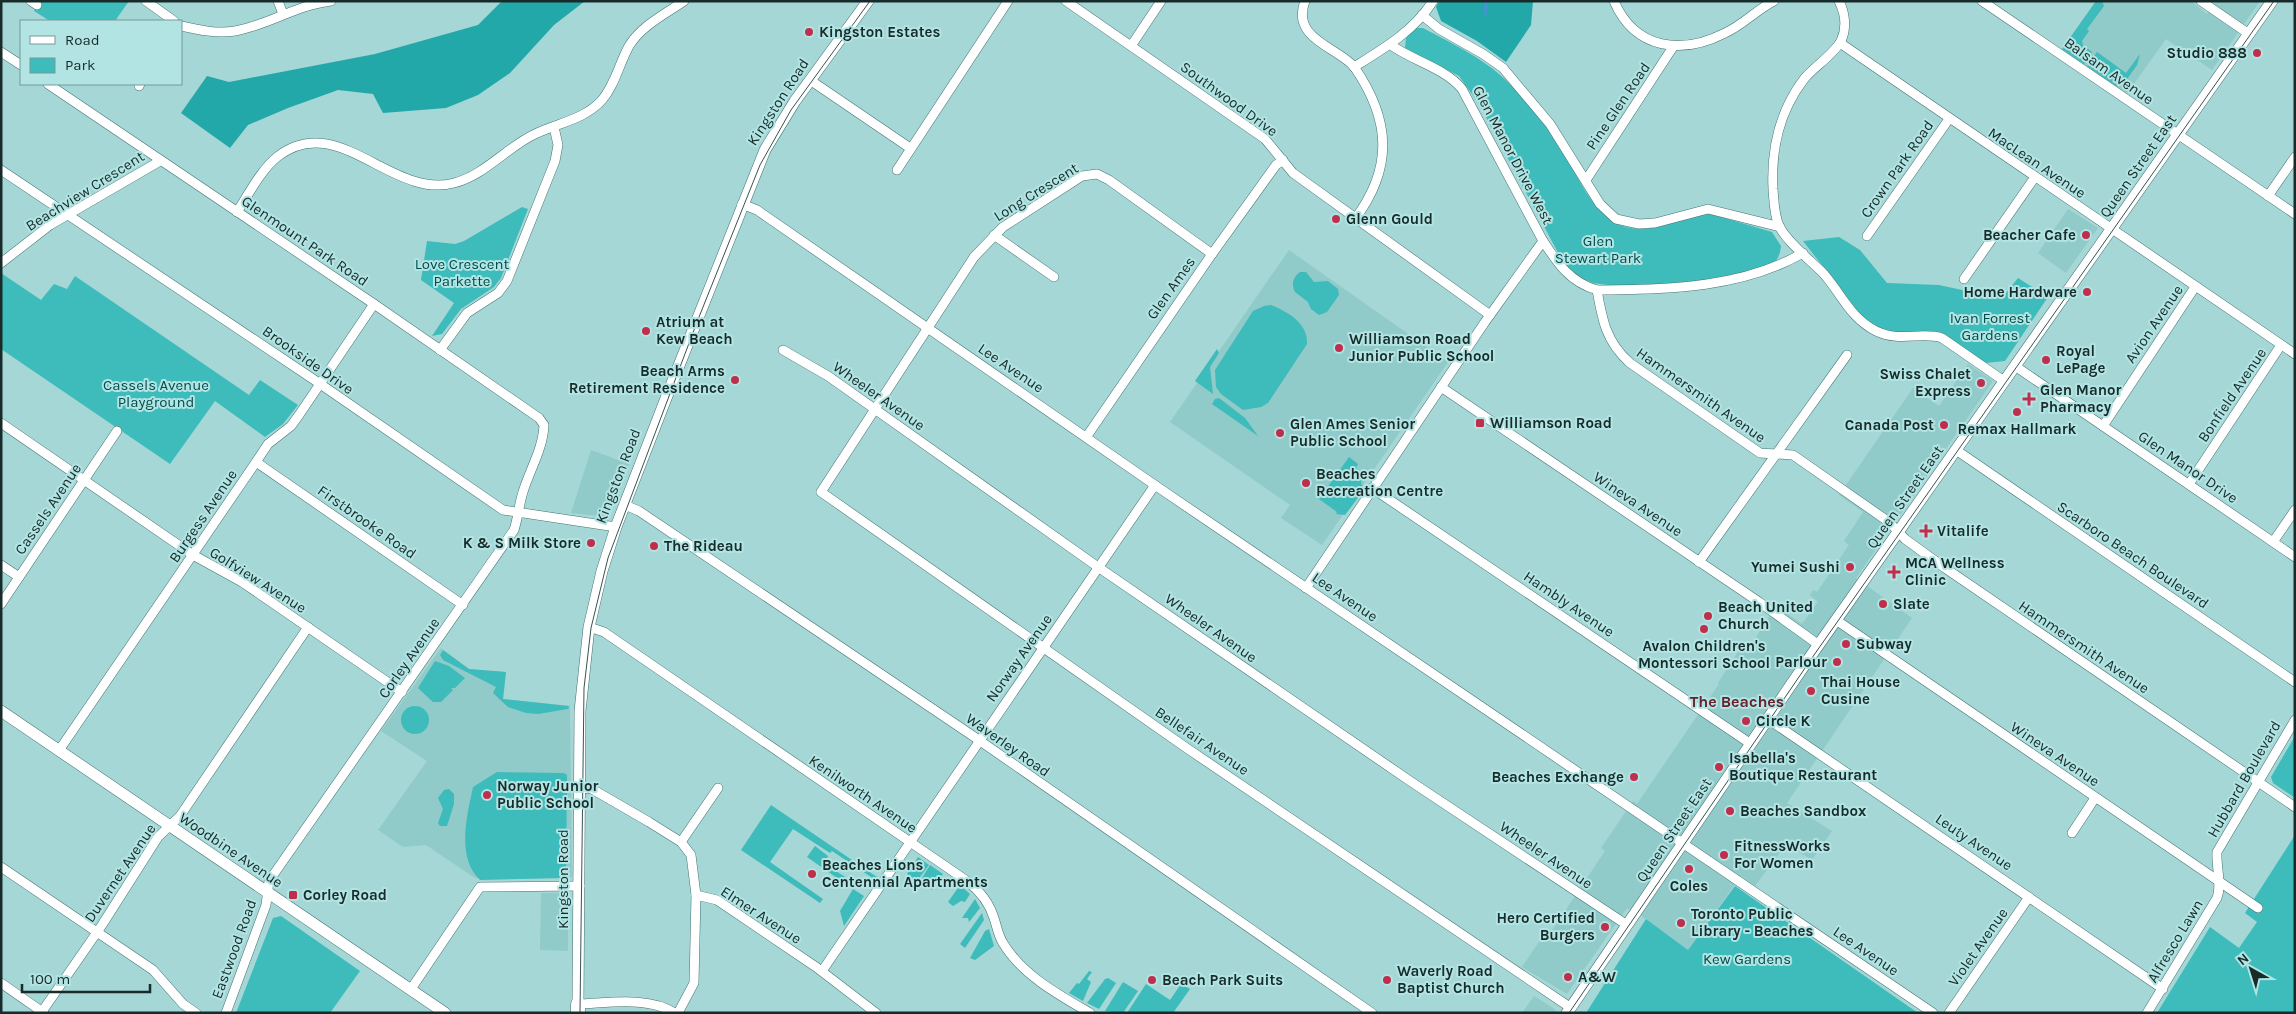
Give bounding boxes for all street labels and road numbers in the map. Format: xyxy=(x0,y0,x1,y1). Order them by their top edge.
street label: Balsam Avenue xyxy=(2061,34,2157,108)
street label: Kingston Road xyxy=(743,55,813,149)
street label: Southwood Drive xyxy=(1177,58,1281,140)
street label: Pine Glen Road xyxy=(1582,59,1654,153)
street label: Glen Manor Drive West xyxy=(1469,83,1557,228)
street label: Queen Street East xyxy=(2096,111,2181,221)
street label: Crown Park Road xyxy=(1857,117,1937,221)
street label: MacLean Avenue xyxy=(1985,124,2089,202)
street label: Beachview Crescent xyxy=(22,147,148,235)
street label: Long Crescent xyxy=(990,159,1082,225)
street label: Glenmount Park Road xyxy=(238,192,372,290)
street label: Glen Ames xyxy=(1143,253,1199,323)
street label: Avion Avenue xyxy=(2121,281,2187,367)
street label: Brookside Drive xyxy=(259,322,357,398)
street label: Lee Avenue xyxy=(975,339,1047,397)
street label: Hammersmith Avenue xyxy=(1633,344,1769,446)
street label: Bonfield Avenue xyxy=(2194,344,2270,446)
street label: Wheeler Avenue xyxy=(830,358,928,434)
street label: Kingston Road xyxy=(592,426,644,526)
street label: Glen Manor Drive xyxy=(2135,427,2241,507)
street label: Queen Street East xyxy=(1863,442,1948,552)
street label: Cassels Avenue xyxy=(11,460,85,558)
street label: Burgess Avenue xyxy=(165,466,241,566)
street label: Wineva Avenue xyxy=(1590,468,1686,540)
street label: Firstbrooke Road xyxy=(314,481,420,563)
street label: Scarboro Beach Boulevard xyxy=(2054,497,2212,613)
street label: Golfview Avenue xyxy=(206,543,310,617)
street label: Hambly Avenue xyxy=(1520,567,1618,641)
street label: Lee Avenue xyxy=(1309,568,1381,626)
street label: Wheeler Avenue xyxy=(1162,590,1260,666)
street label: Hammersmith Avenue xyxy=(2015,597,2153,697)
street label: Norway Avenue xyxy=(982,611,1056,705)
street label: Corley Avenue xyxy=(374,614,444,702)
street label: Bellefair Avenue xyxy=(1152,703,1252,779)
street label: Waverley Road xyxy=(962,709,1054,781)
street label: Wineva Avenue xyxy=(2007,718,2103,790)
street label: Hubbard Boulevard xyxy=(2203,718,2285,840)
street label: Kenilworth Avenue xyxy=(805,751,921,837)
street label: Queen Street East xyxy=(1632,774,1716,886)
street label: Woodbine Avenue xyxy=(176,809,286,891)
street label: Leuty Avenue xyxy=(1932,810,2016,874)
street label: Wheeler Avenue xyxy=(1496,817,1596,893)
street label: Duvernet Avenue xyxy=(80,820,160,926)
street label: Kingston Road xyxy=(554,829,572,929)
street label: Elmer Avenue xyxy=(717,882,805,948)
street label: Alfresco Lawn xyxy=(2143,896,2207,986)
street label: Eastwood Road xyxy=(208,897,260,1001)
street label: Violet Avenue xyxy=(1944,904,2012,990)
street label: Lee Avenue xyxy=(1830,922,1902,980)

